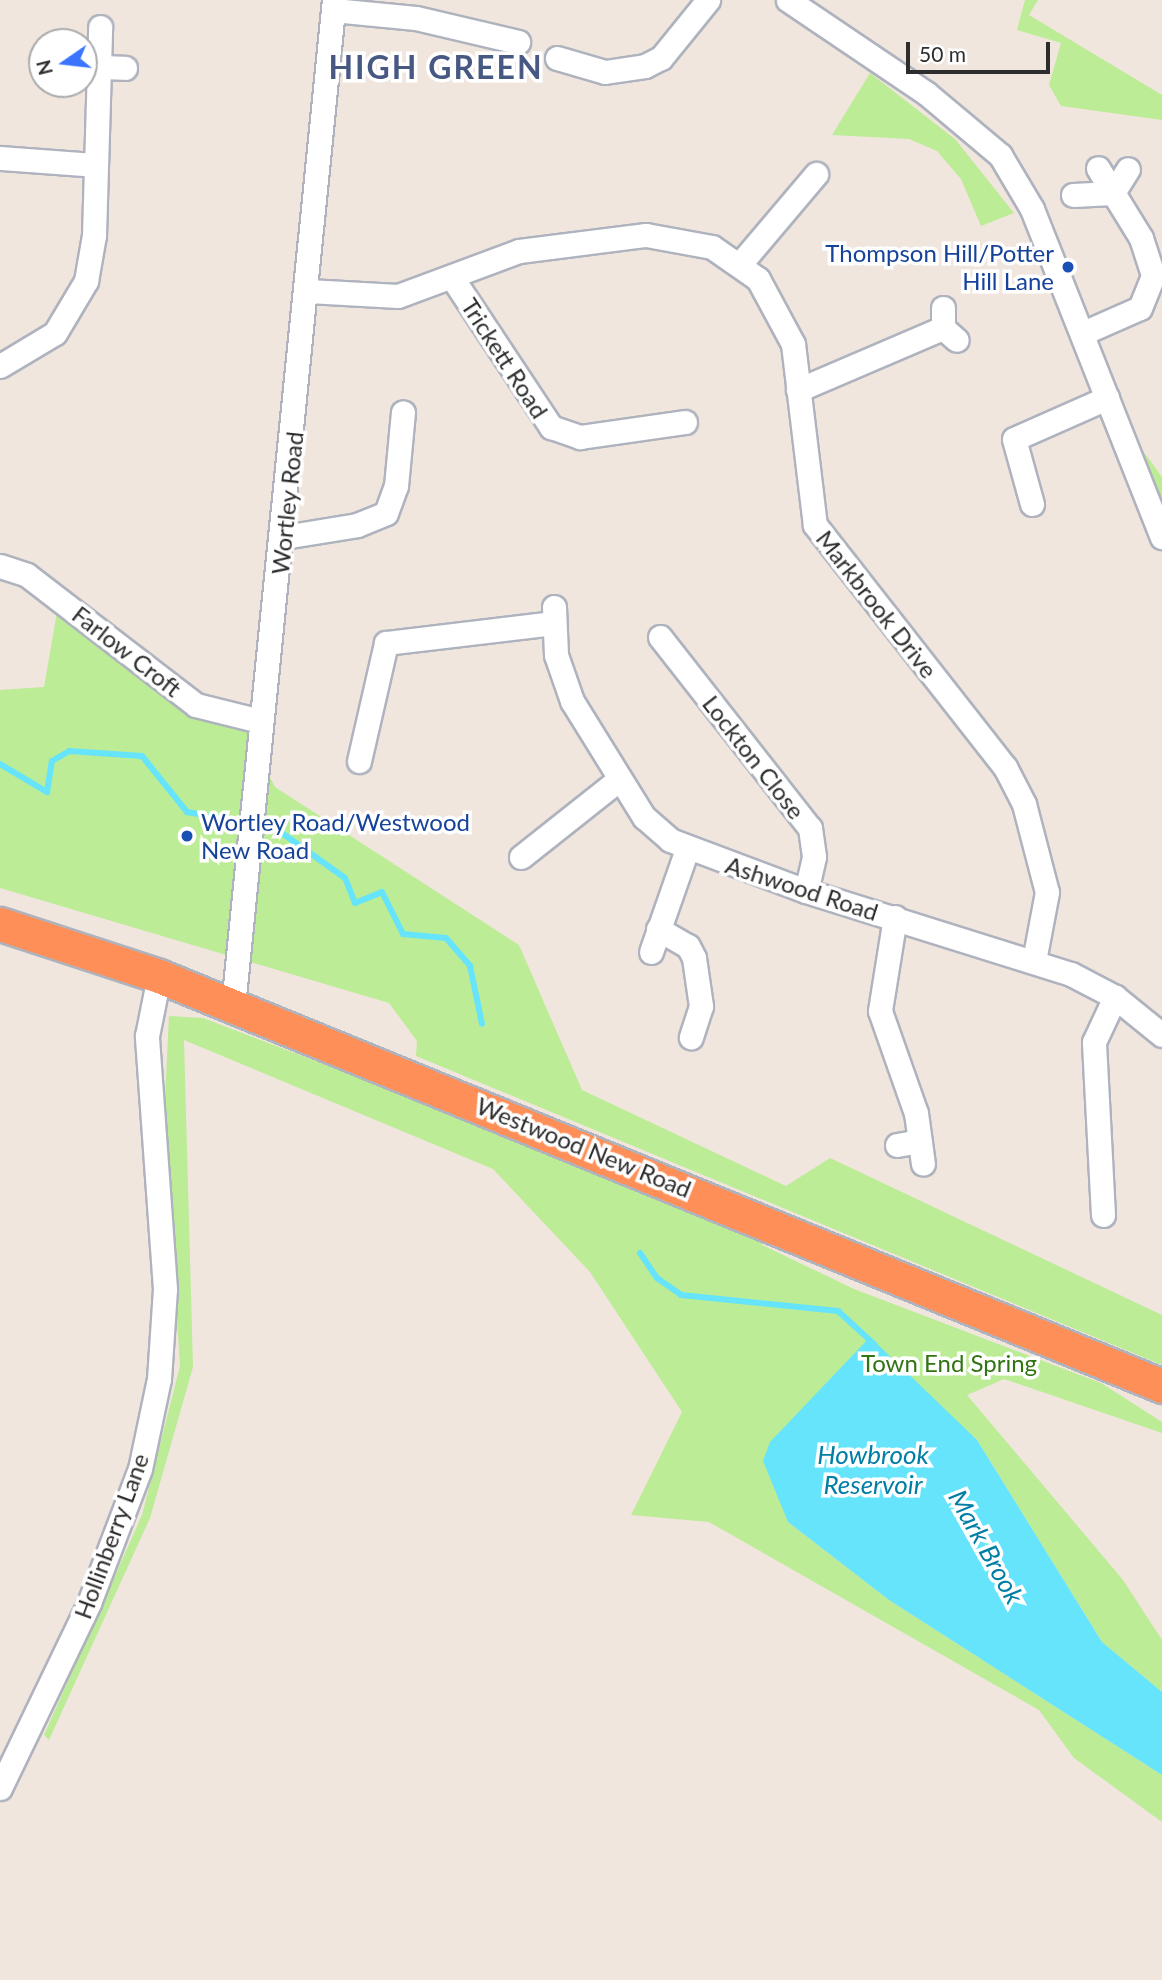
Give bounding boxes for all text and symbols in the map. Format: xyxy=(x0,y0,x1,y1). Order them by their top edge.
north arrow xyxy=(28,28,98,98)
scale bar xyxy=(910,28,1054,72)
text: 50 m xyxy=(919,41,966,66)
district label: HIGH GREEN xyxy=(330,48,542,86)
text: N xyxy=(31,58,57,78)
place label: Thompson Hill/Potter Hill Lane xyxy=(825,239,1054,295)
marker: Thompson Hill/Potter Hill Lane xyxy=(1060,259,1076,275)
street label: Trickett Road xyxy=(456,293,554,423)
street label: Wortley Road xyxy=(265,430,309,576)
street label: Markbrook Drive xyxy=(810,525,944,683)
street label: Farlow Croft xyxy=(67,599,187,703)
street label: Lockton Close xyxy=(697,690,811,824)
place label: Wortley Road/Westwood New Road xyxy=(201,808,471,864)
marker: Wortley Road/Westwood New Road xyxy=(179,828,195,844)
street label: Ashwood Road xyxy=(722,850,882,926)
street label: Westwood New Road xyxy=(472,1091,696,1203)
park label: Town End Spring xyxy=(861,1349,1037,1377)
water label: Howbrook Reservoir xyxy=(817,1439,929,1500)
street label: Hollinberry Lane xyxy=(68,1449,154,1623)
water label: Mark Brook xyxy=(942,1484,1030,1610)

